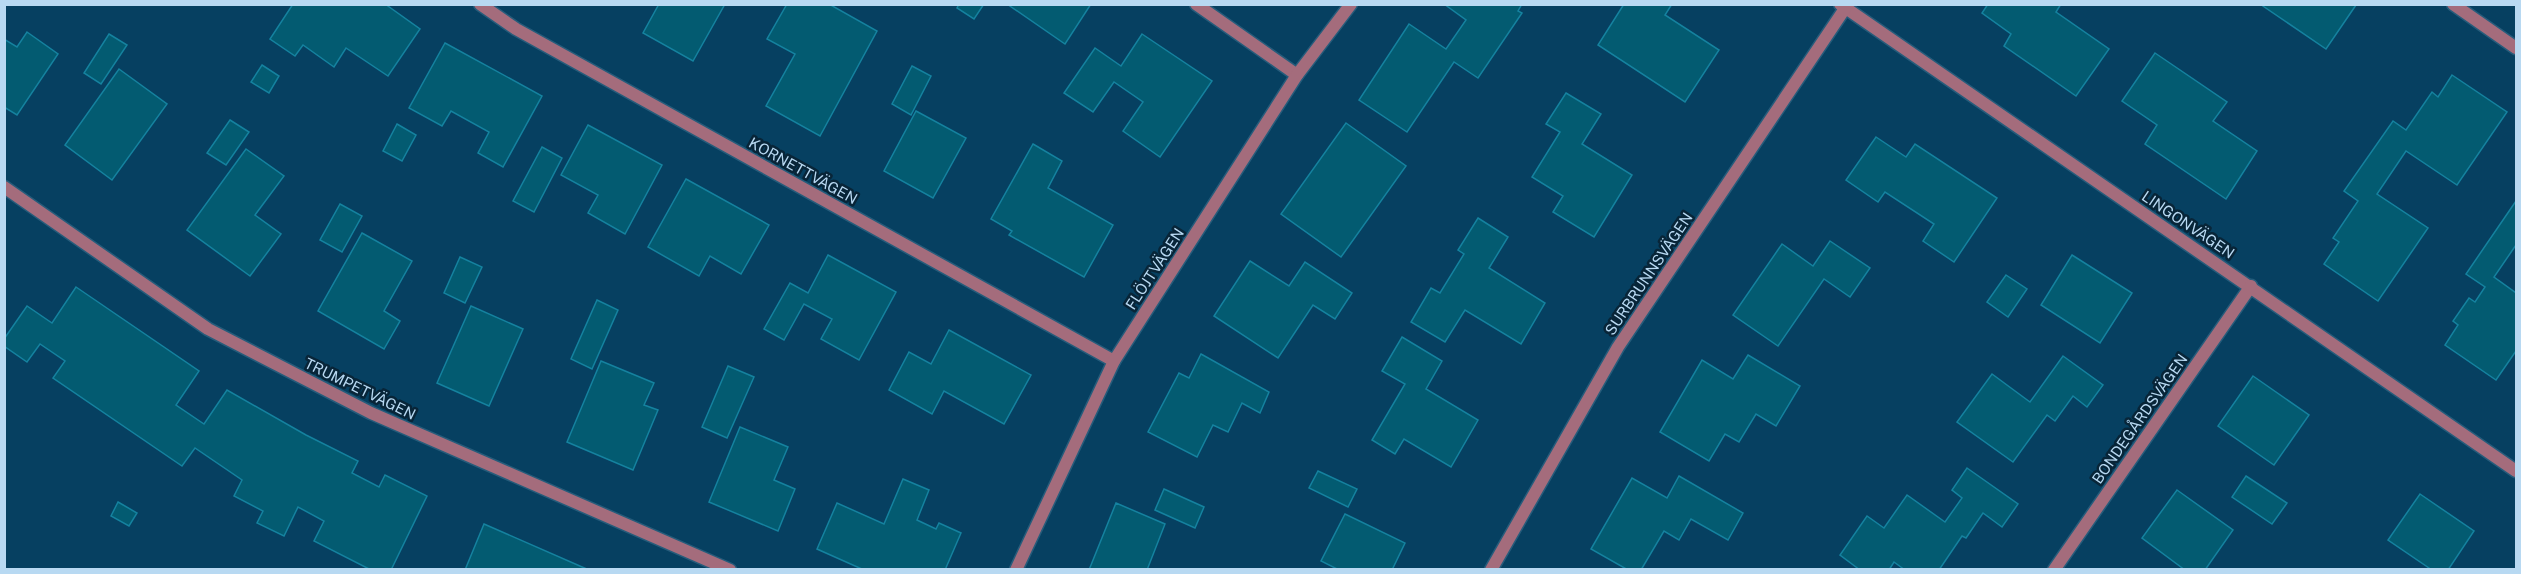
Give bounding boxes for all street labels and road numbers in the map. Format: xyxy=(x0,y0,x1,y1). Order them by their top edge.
street label: KORNETTVÄGEN xyxy=(746,133,861,207)
street label: LINGONVÄGEN xyxy=(2139,187,2238,262)
street label: SURBRUNNSVÄGEN xyxy=(1600,209,1696,338)
street label: FLÖJTVÄGEN xyxy=(1121,224,1187,313)
street label: BONDEGÅRDSVÄGEN xyxy=(2088,350,2191,487)
street label: TRUMPETVÄGEN xyxy=(302,353,419,423)

